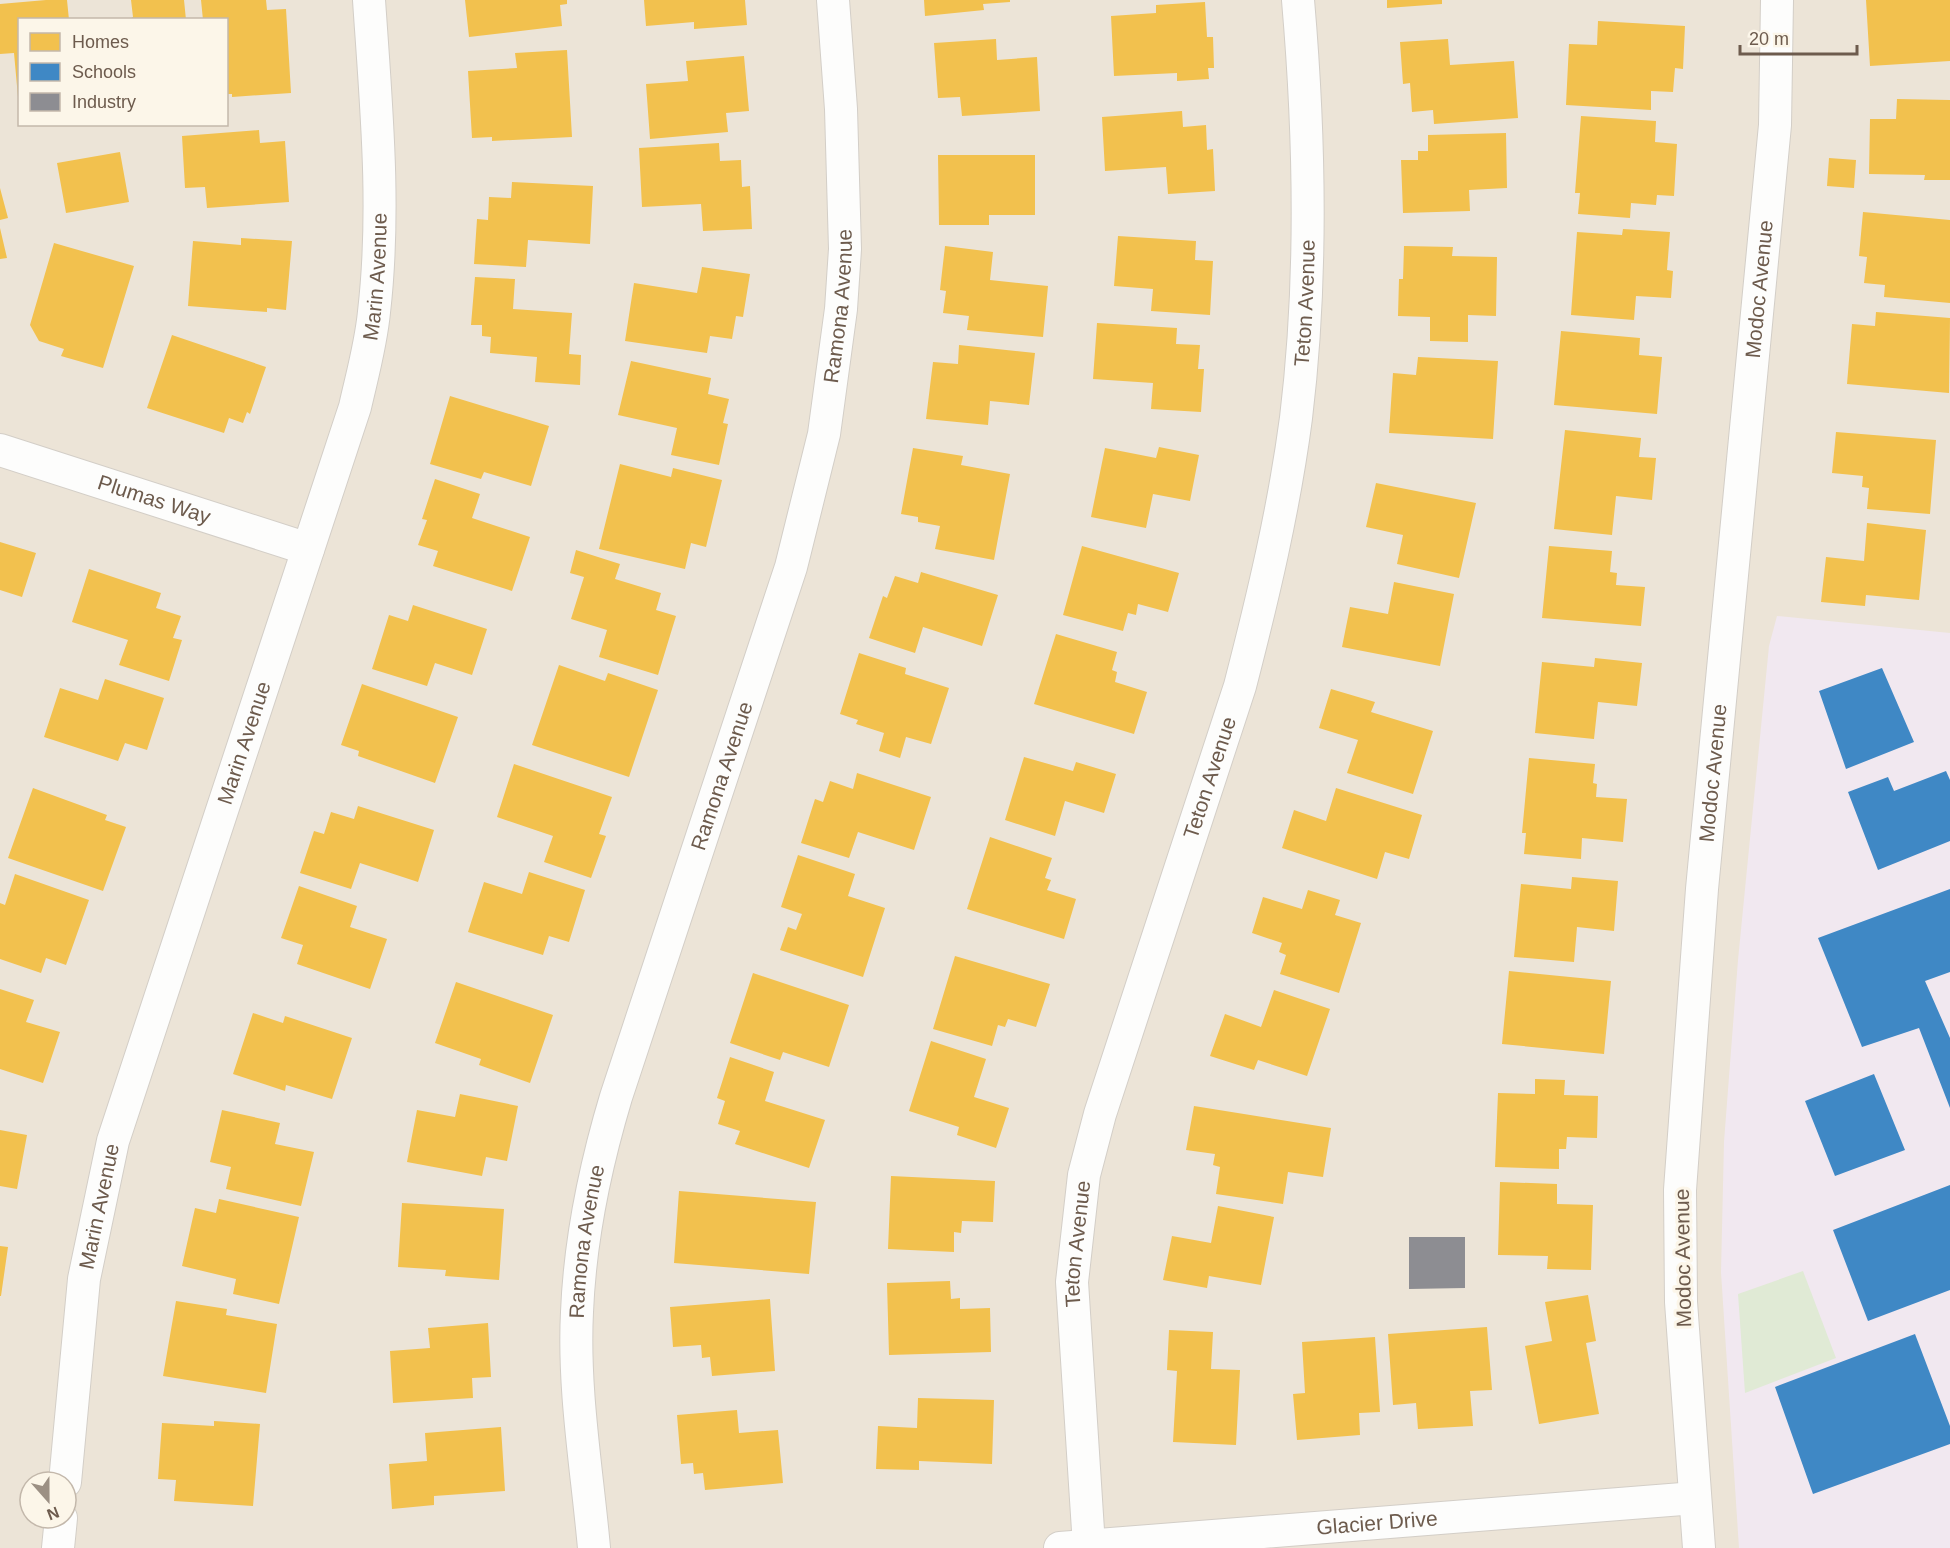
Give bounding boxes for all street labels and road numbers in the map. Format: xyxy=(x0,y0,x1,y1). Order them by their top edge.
street label: Marin Avenue xyxy=(358,213,391,342)
street label: Modoc Avenue xyxy=(1741,219,1777,359)
street label: Ramona Avenue xyxy=(819,229,856,385)
street label: Teton Avenue xyxy=(1289,239,1319,367)
street label: Plumas Way xyxy=(95,470,214,528)
street label: Marin Avenue xyxy=(213,678,275,807)
street label: Ramona Avenue xyxy=(686,699,757,853)
street label: Modoc Avenue xyxy=(1695,703,1731,843)
street label: Teton Avenue xyxy=(1179,714,1240,842)
street label: Marin Avenue xyxy=(74,1141,123,1271)
street label: Ramona Avenue xyxy=(565,1162,608,1319)
street label: Teton Avenue xyxy=(1060,1179,1094,1308)
street label: Modoc Avenue xyxy=(1670,1189,1695,1327)
street label: Glacier Drive xyxy=(1316,1506,1438,1539)

